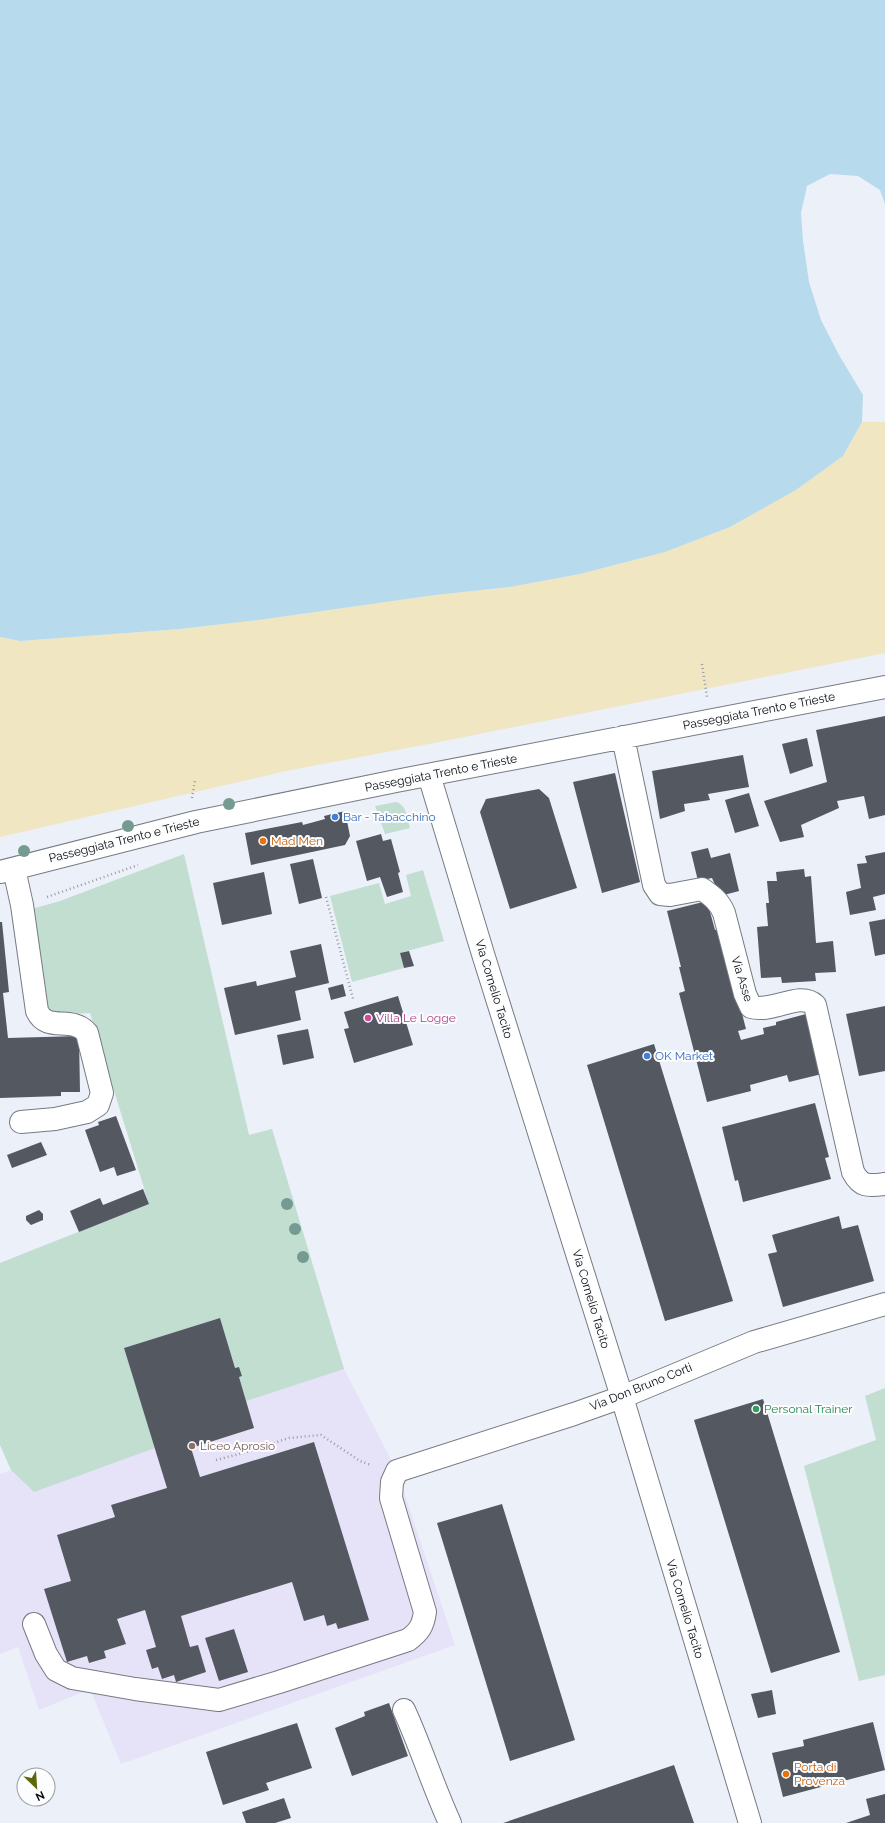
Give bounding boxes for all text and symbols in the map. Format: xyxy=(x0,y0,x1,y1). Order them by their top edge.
street label: Passeggiata Trento e Trieste xyxy=(682,689,836,733)
street label: Passeggiata Trento e Trieste xyxy=(364,751,518,795)
place label: Bar - Tabacchino xyxy=(343,810,436,824)
marker: Bar - Tabacchino xyxy=(330,812,340,822)
street label: Passeggiata Trento e Trieste xyxy=(47,814,201,866)
place label: Mad Men xyxy=(271,834,323,848)
marker: Mad Men xyxy=(258,836,268,846)
street label: Via Cornelio Tacito xyxy=(472,938,516,1040)
street label: Via Asse xyxy=(728,955,756,1003)
place label: Villa Le Logge xyxy=(376,1011,456,1025)
marker: Villa Le Logge xyxy=(363,1013,373,1023)
place label: OK Market xyxy=(655,1049,713,1063)
marker: OK Market xyxy=(642,1051,652,1061)
street label: Via Cornelio Tacito xyxy=(569,1248,613,1350)
street label: Via Don Bruno Corti xyxy=(588,1360,694,1414)
place label: Personal Trainer xyxy=(764,1402,853,1416)
marker: Personal Trainer xyxy=(751,1404,761,1414)
place label: Liceo Aprosio xyxy=(200,1439,275,1453)
marker: Liceo Aprosio xyxy=(187,1441,197,1451)
street label: Via Cornelio Tacito xyxy=(663,1558,707,1660)
place label: Porta di Provenza xyxy=(794,1760,845,1788)
north arrow xyxy=(16,1767,56,1807)
marker: Porta di Provenza xyxy=(781,1769,791,1779)
text: N xyxy=(33,1788,47,1803)

